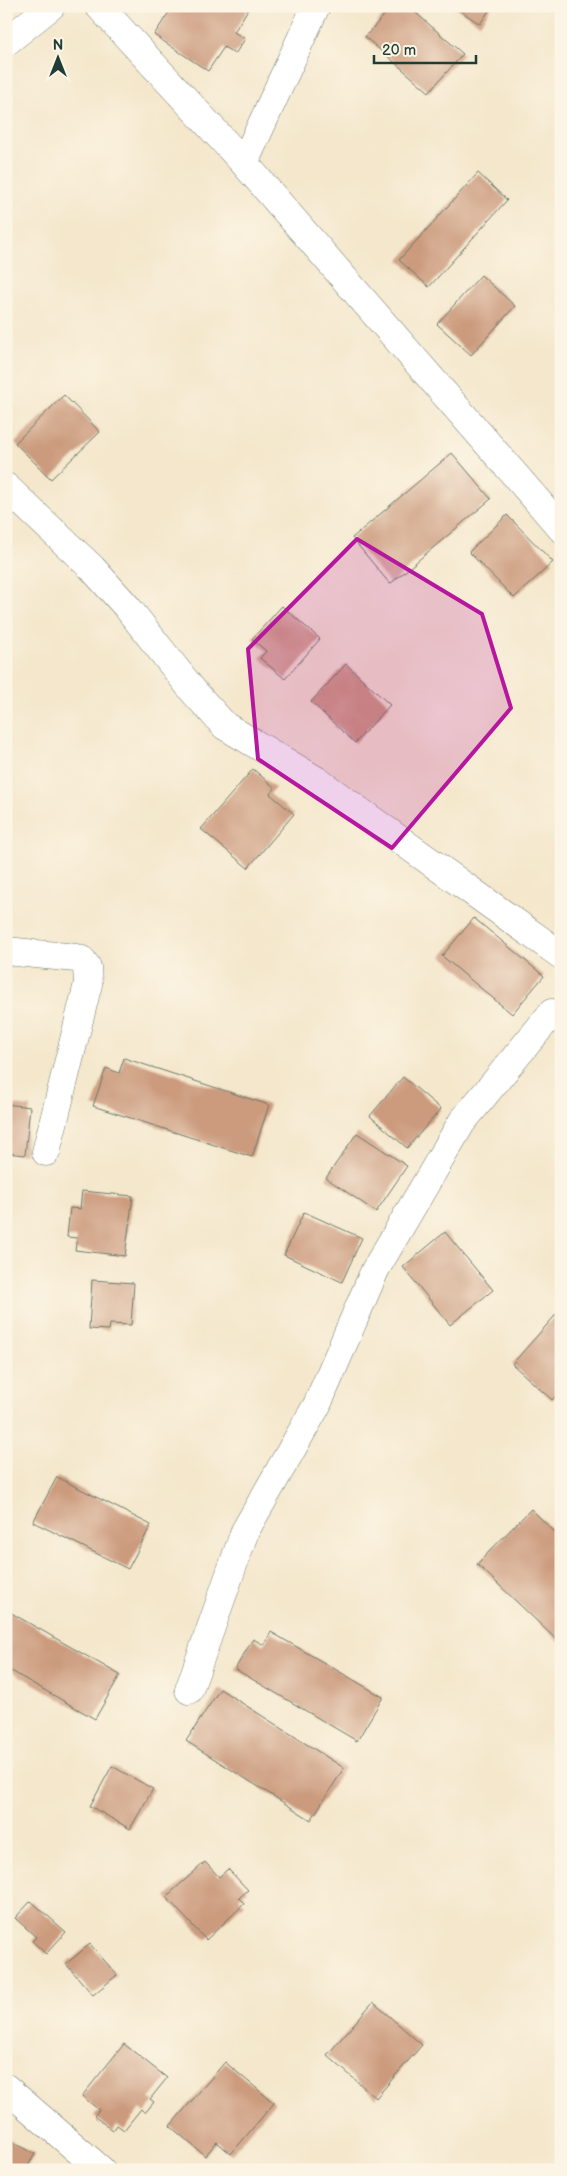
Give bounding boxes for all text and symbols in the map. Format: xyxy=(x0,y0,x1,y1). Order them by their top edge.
north arrow xyxy=(32,32,82,82)
scale bar xyxy=(374,32,477,64)
text: N xyxy=(53,37,63,54)
text: 20 m xyxy=(382,41,416,60)

